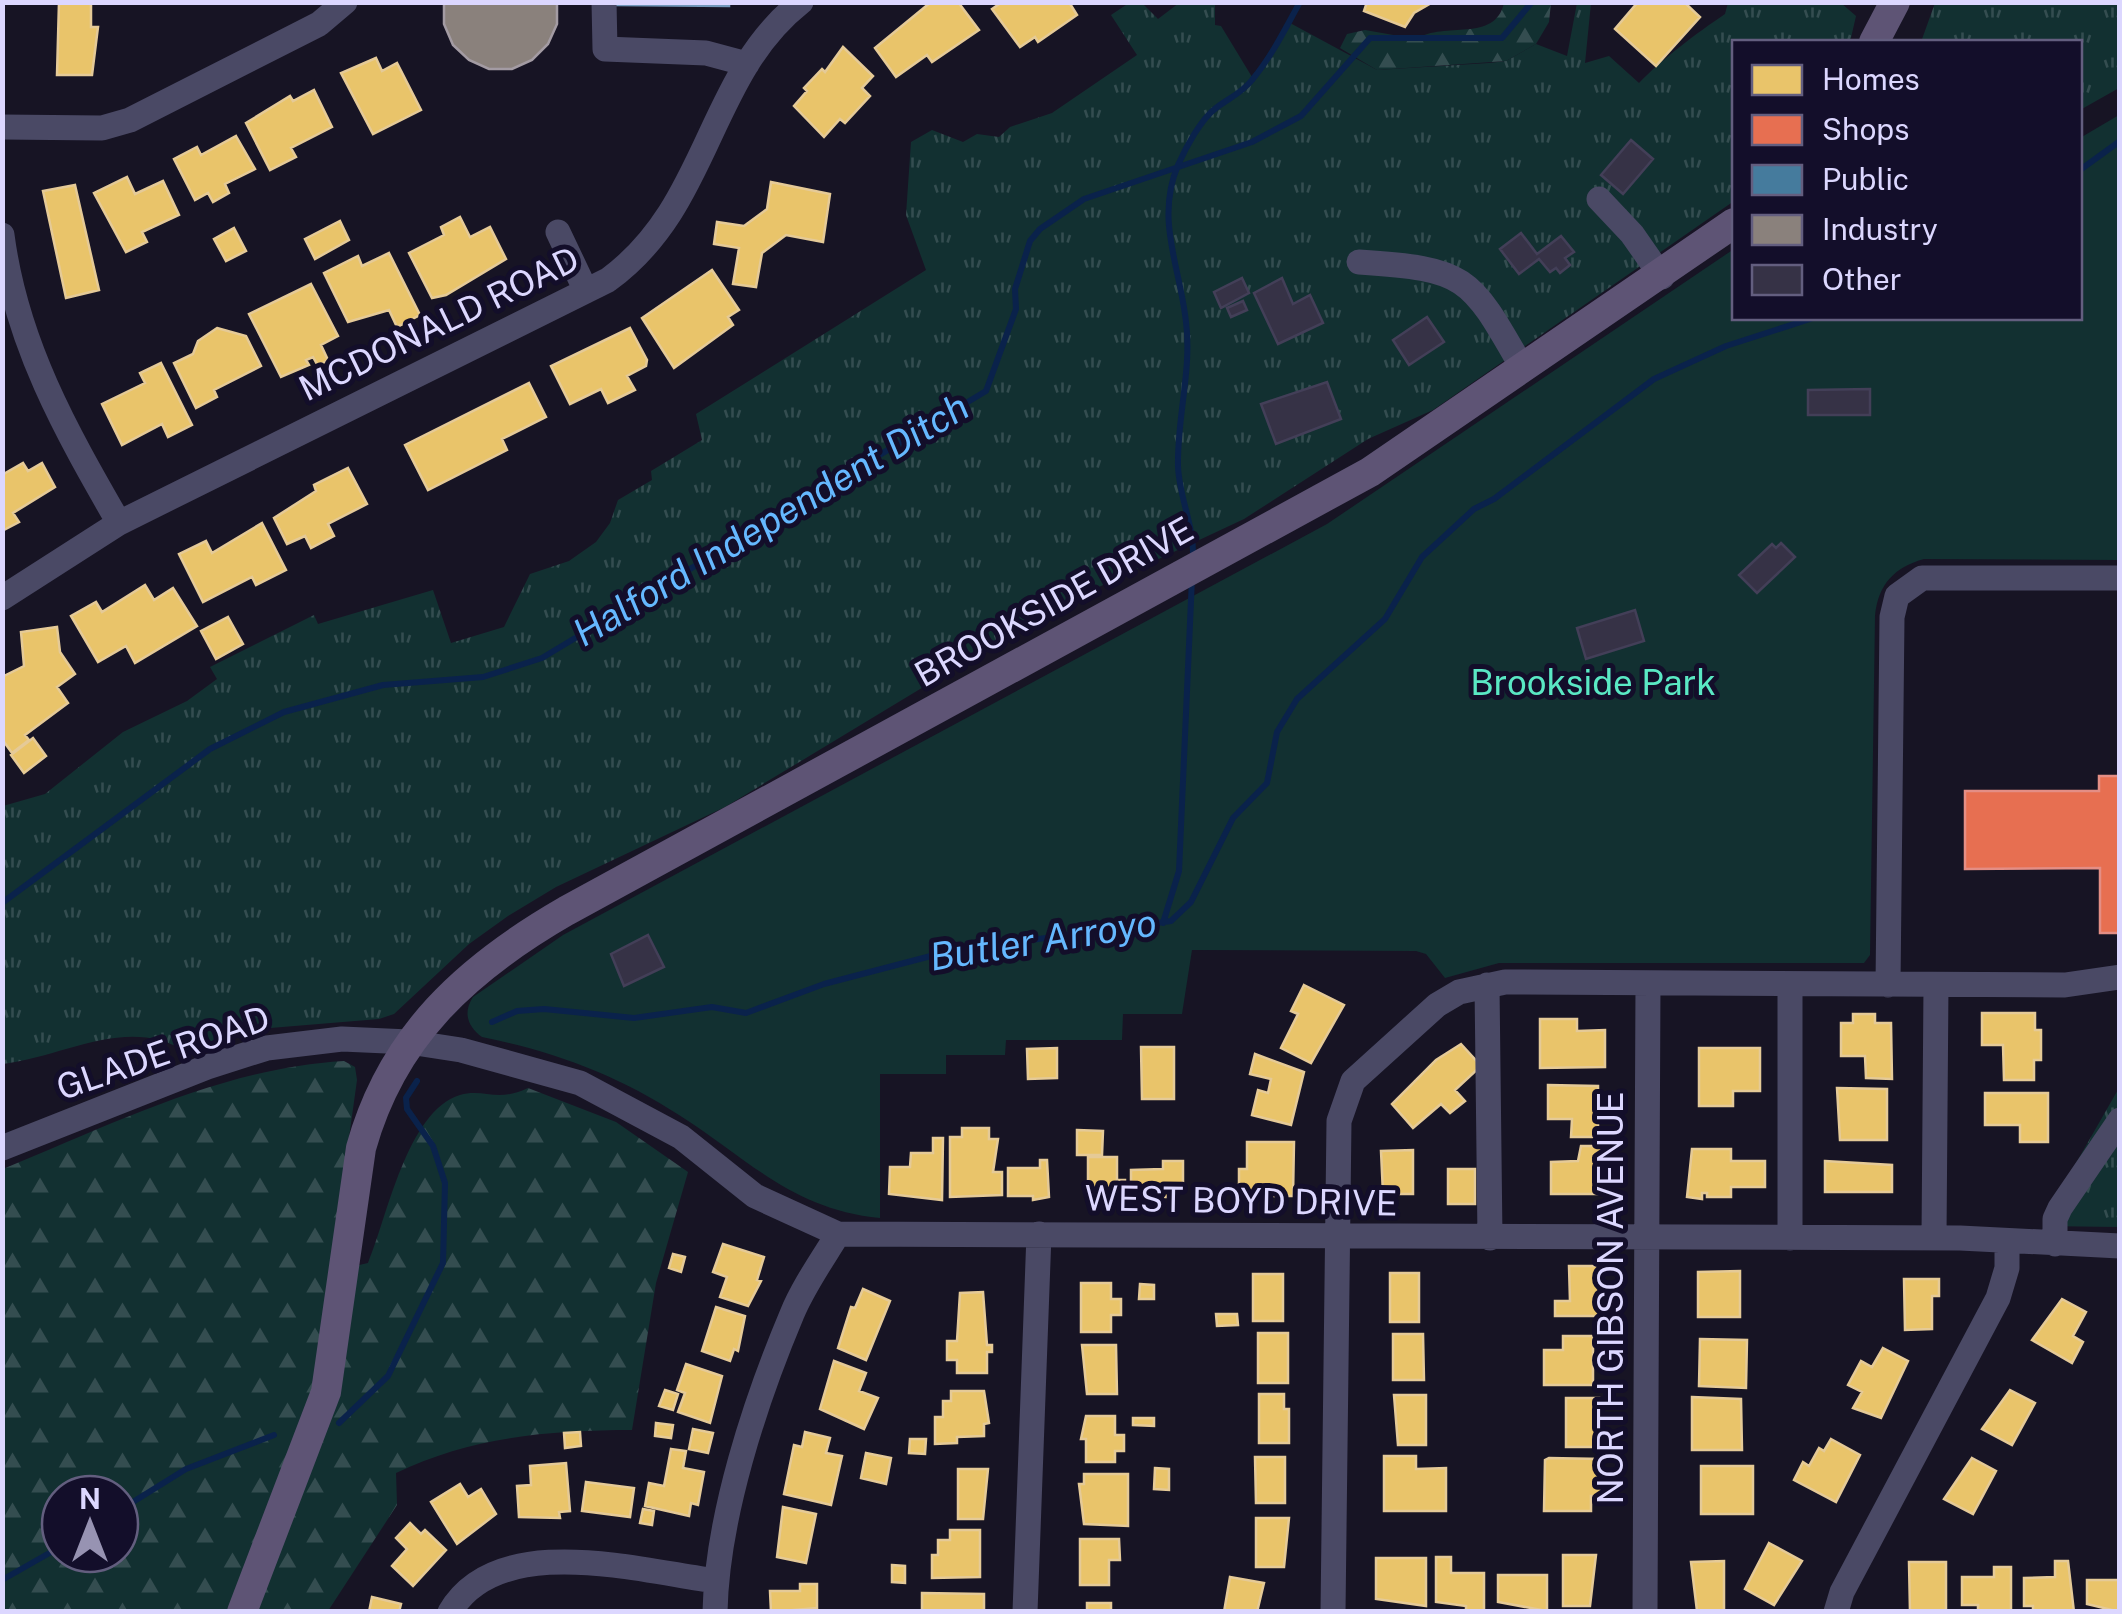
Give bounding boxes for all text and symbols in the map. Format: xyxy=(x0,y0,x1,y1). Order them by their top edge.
legend xyxy=(1732,40,2082,320)
text: Homes xyxy=(1822,61,1920,97)
text: Shops xyxy=(1822,111,1909,147)
text: Public xyxy=(1822,161,1909,197)
text: Industry xyxy=(1822,211,1938,247)
street label: MCDONALD ROAD xyxy=(292,238,585,409)
text: Other xyxy=(1822,261,1902,297)
water label: Halford Independent Ditch xyxy=(565,384,977,656)
street label: BROOKSIDE DRIVE xyxy=(907,508,1200,695)
park label: Brookside Park xyxy=(1470,662,1716,703)
water label: Butler Arroyo xyxy=(926,899,1160,980)
street label: GLADE ROAD xyxy=(51,997,275,1108)
street label: NORTH GIBSON AVENUE xyxy=(1590,1091,1631,1505)
street label: WEST BOYD DRIVE xyxy=(1084,1177,1398,1224)
north arrow xyxy=(40,1474,140,1574)
text: N xyxy=(79,1482,101,1515)

